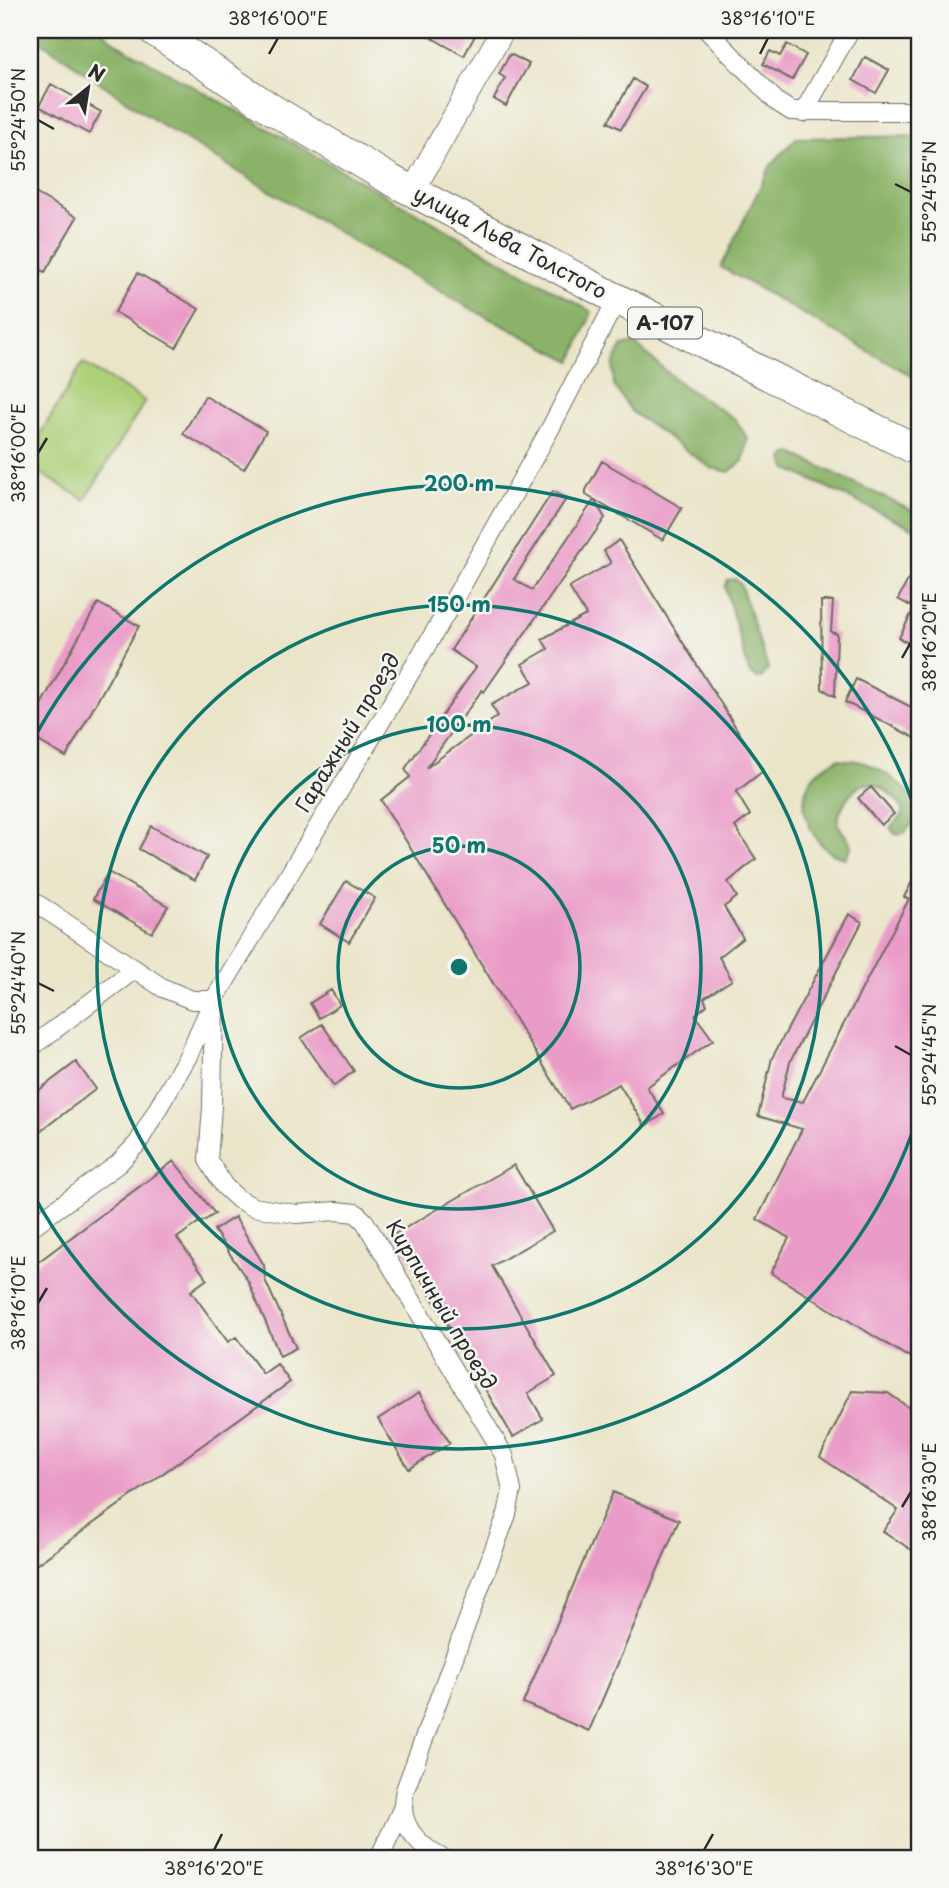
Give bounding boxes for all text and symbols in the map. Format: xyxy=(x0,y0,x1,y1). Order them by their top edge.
text: 38°16'00"E xyxy=(228,4,328,31)
text: 38°16'10"E xyxy=(720,4,816,31)
north arrow xyxy=(52,52,122,122)
text: N xyxy=(83,57,111,88)
text: 55°24'50"N xyxy=(4,68,31,172)
text: 55°24'55"N xyxy=(915,140,942,244)
street label: улица Льва Толстого xyxy=(408,177,614,306)
road number: А-107 xyxy=(628,308,702,338)
text: 38°16'00"E xyxy=(4,403,31,503)
text: 200 m xyxy=(424,466,494,498)
text: 150 m xyxy=(427,587,491,619)
text: 38°16'20"E xyxy=(915,592,942,692)
street label: Гаражный проезд xyxy=(286,646,407,818)
text: 100 m xyxy=(426,707,492,739)
text: 50 m xyxy=(432,828,486,860)
text: 55°24'40"N xyxy=(4,931,31,1035)
centre of rings xyxy=(447,955,471,979)
text: 55°24'45"N xyxy=(915,1003,942,1107)
street label: Кирпичный проезд xyxy=(379,1213,506,1395)
text: 38°16'10"E xyxy=(4,1255,31,1351)
text: 38°16'30"E xyxy=(915,1442,942,1542)
text: 38°16'20"E xyxy=(164,1854,264,1881)
text: 38°16'30"E xyxy=(654,1854,754,1881)

